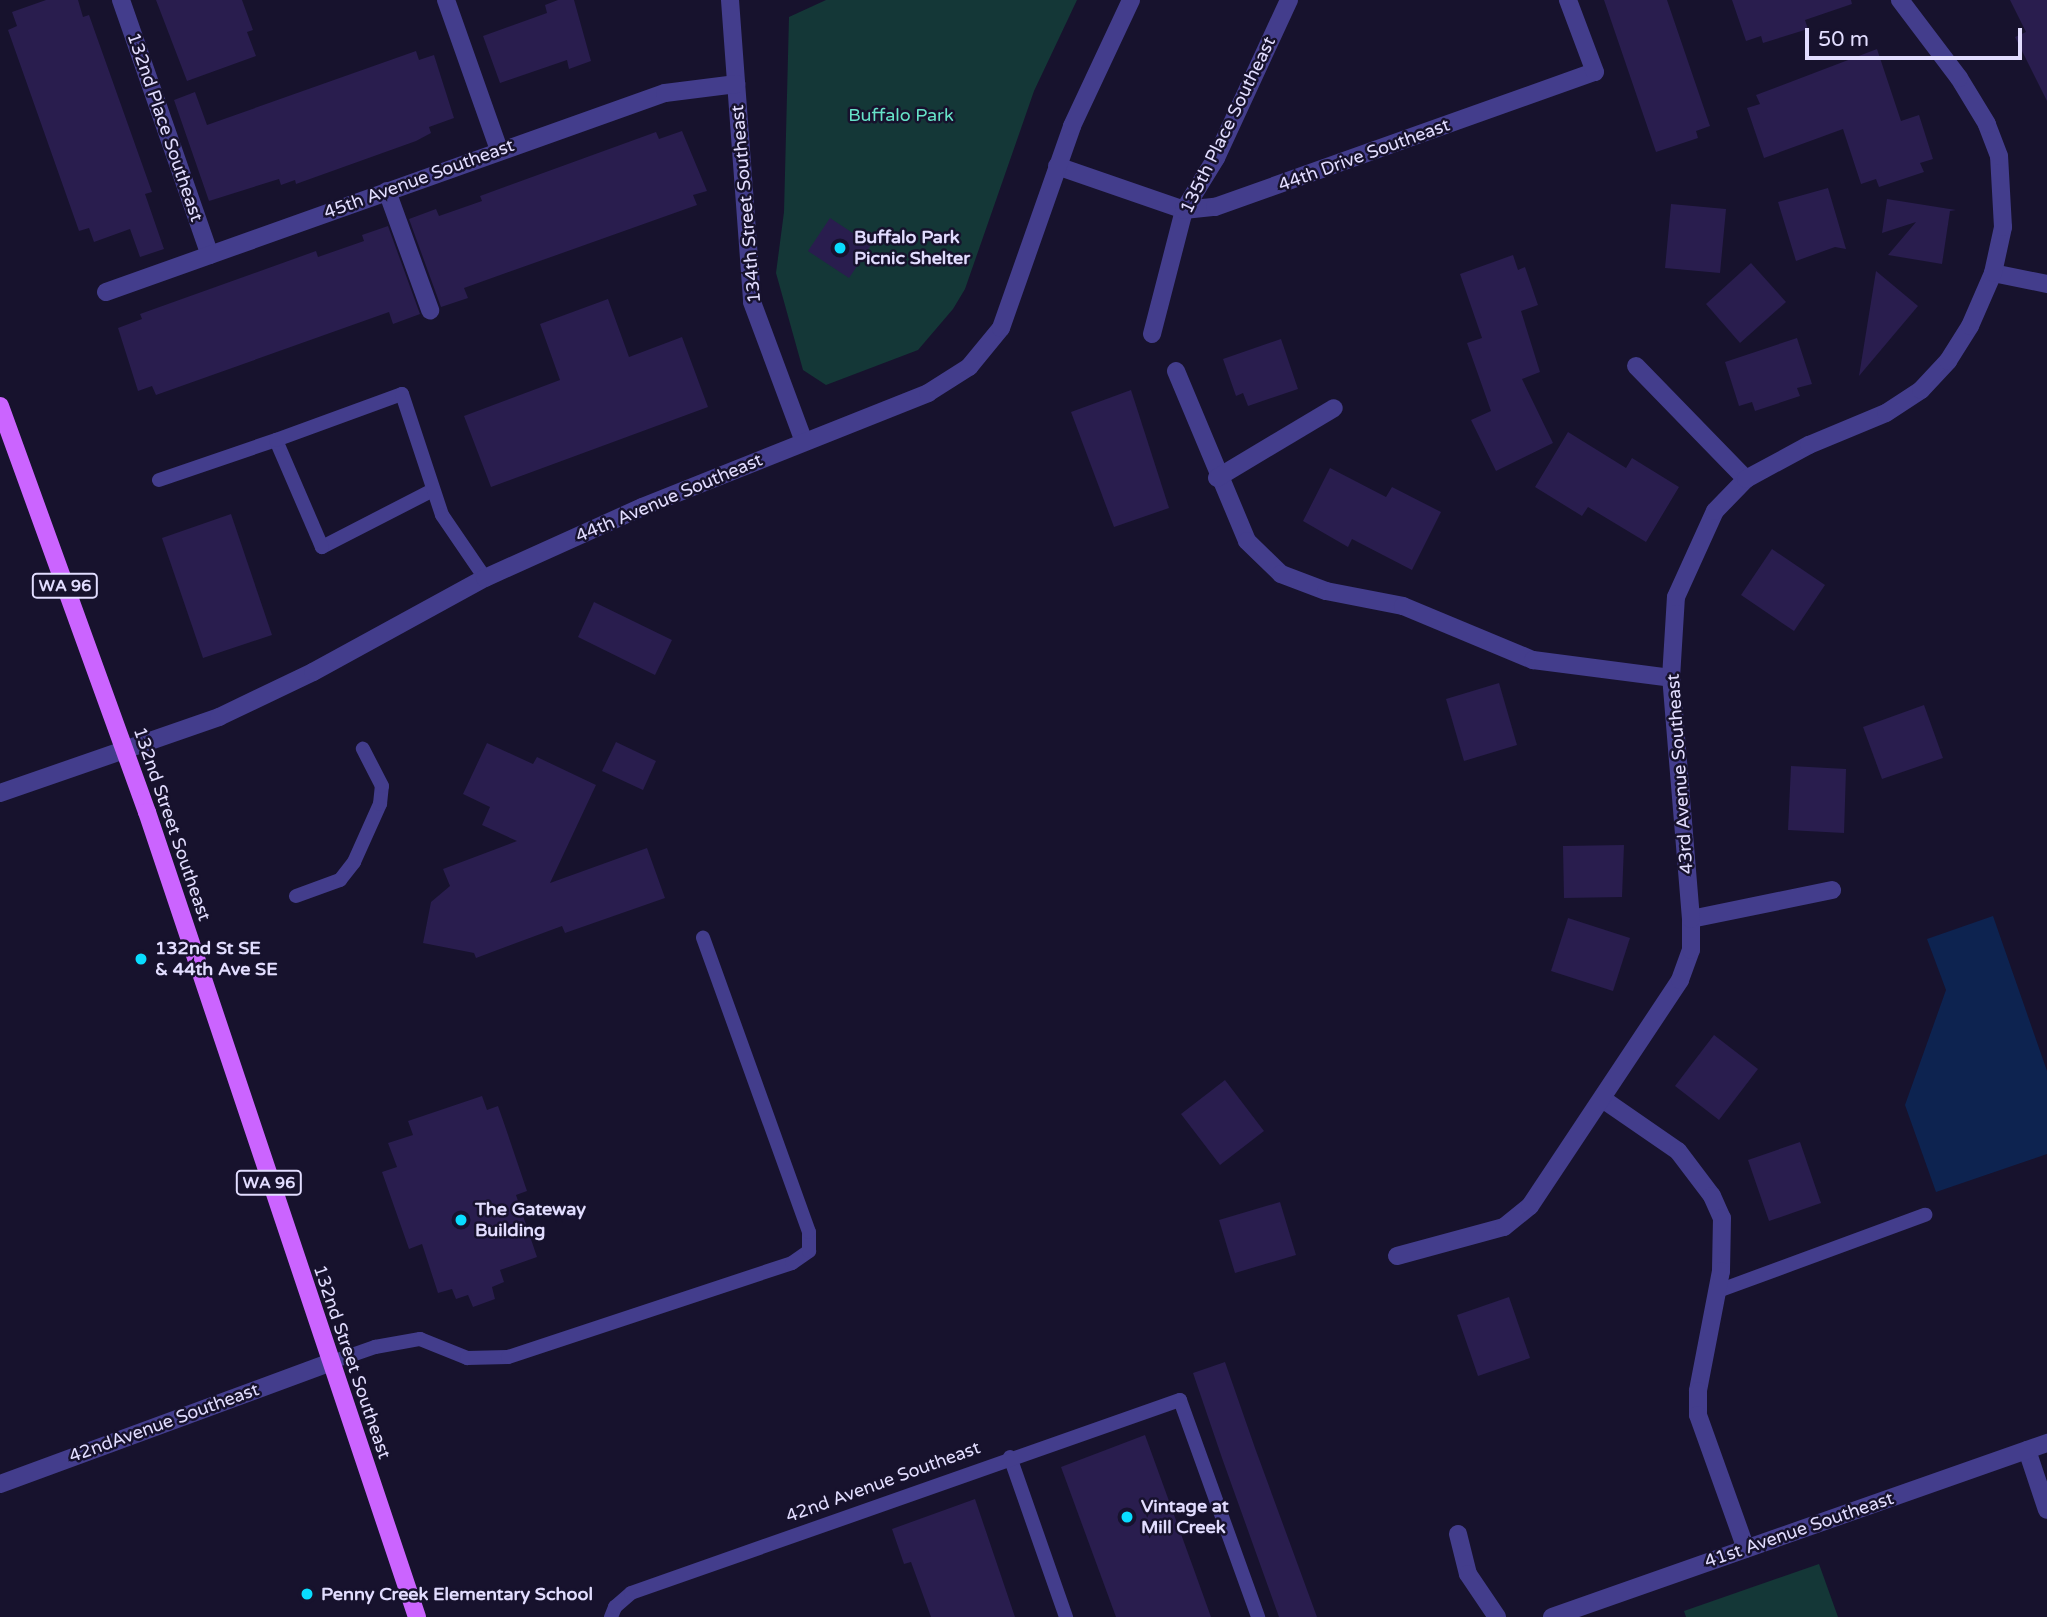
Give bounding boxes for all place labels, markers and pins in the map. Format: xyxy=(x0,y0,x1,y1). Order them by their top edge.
place label: Buffalo Park Picnic Shelter xyxy=(854,227,970,270)
marker: Buffalo Park Picnic Shelter xyxy=(832,240,848,256)
place label: 132nd St SE & 44th Ave SE xyxy=(155,938,278,981)
marker: 132nd St SE & 44th Ave SE xyxy=(133,951,149,967)
place label: The Gateway Building xyxy=(475,1199,586,1242)
marker: The Gateway Building xyxy=(453,1212,469,1228)
place label: Vintage at Mill Creek xyxy=(1141,1496,1229,1538)
marker: Vintage at Mill Creek xyxy=(1119,1509,1135,1525)
place label: Penny Creek Elementary School xyxy=(321,1583,593,1605)
marker: Penny Creek Elementary School xyxy=(299,1586,315,1602)

